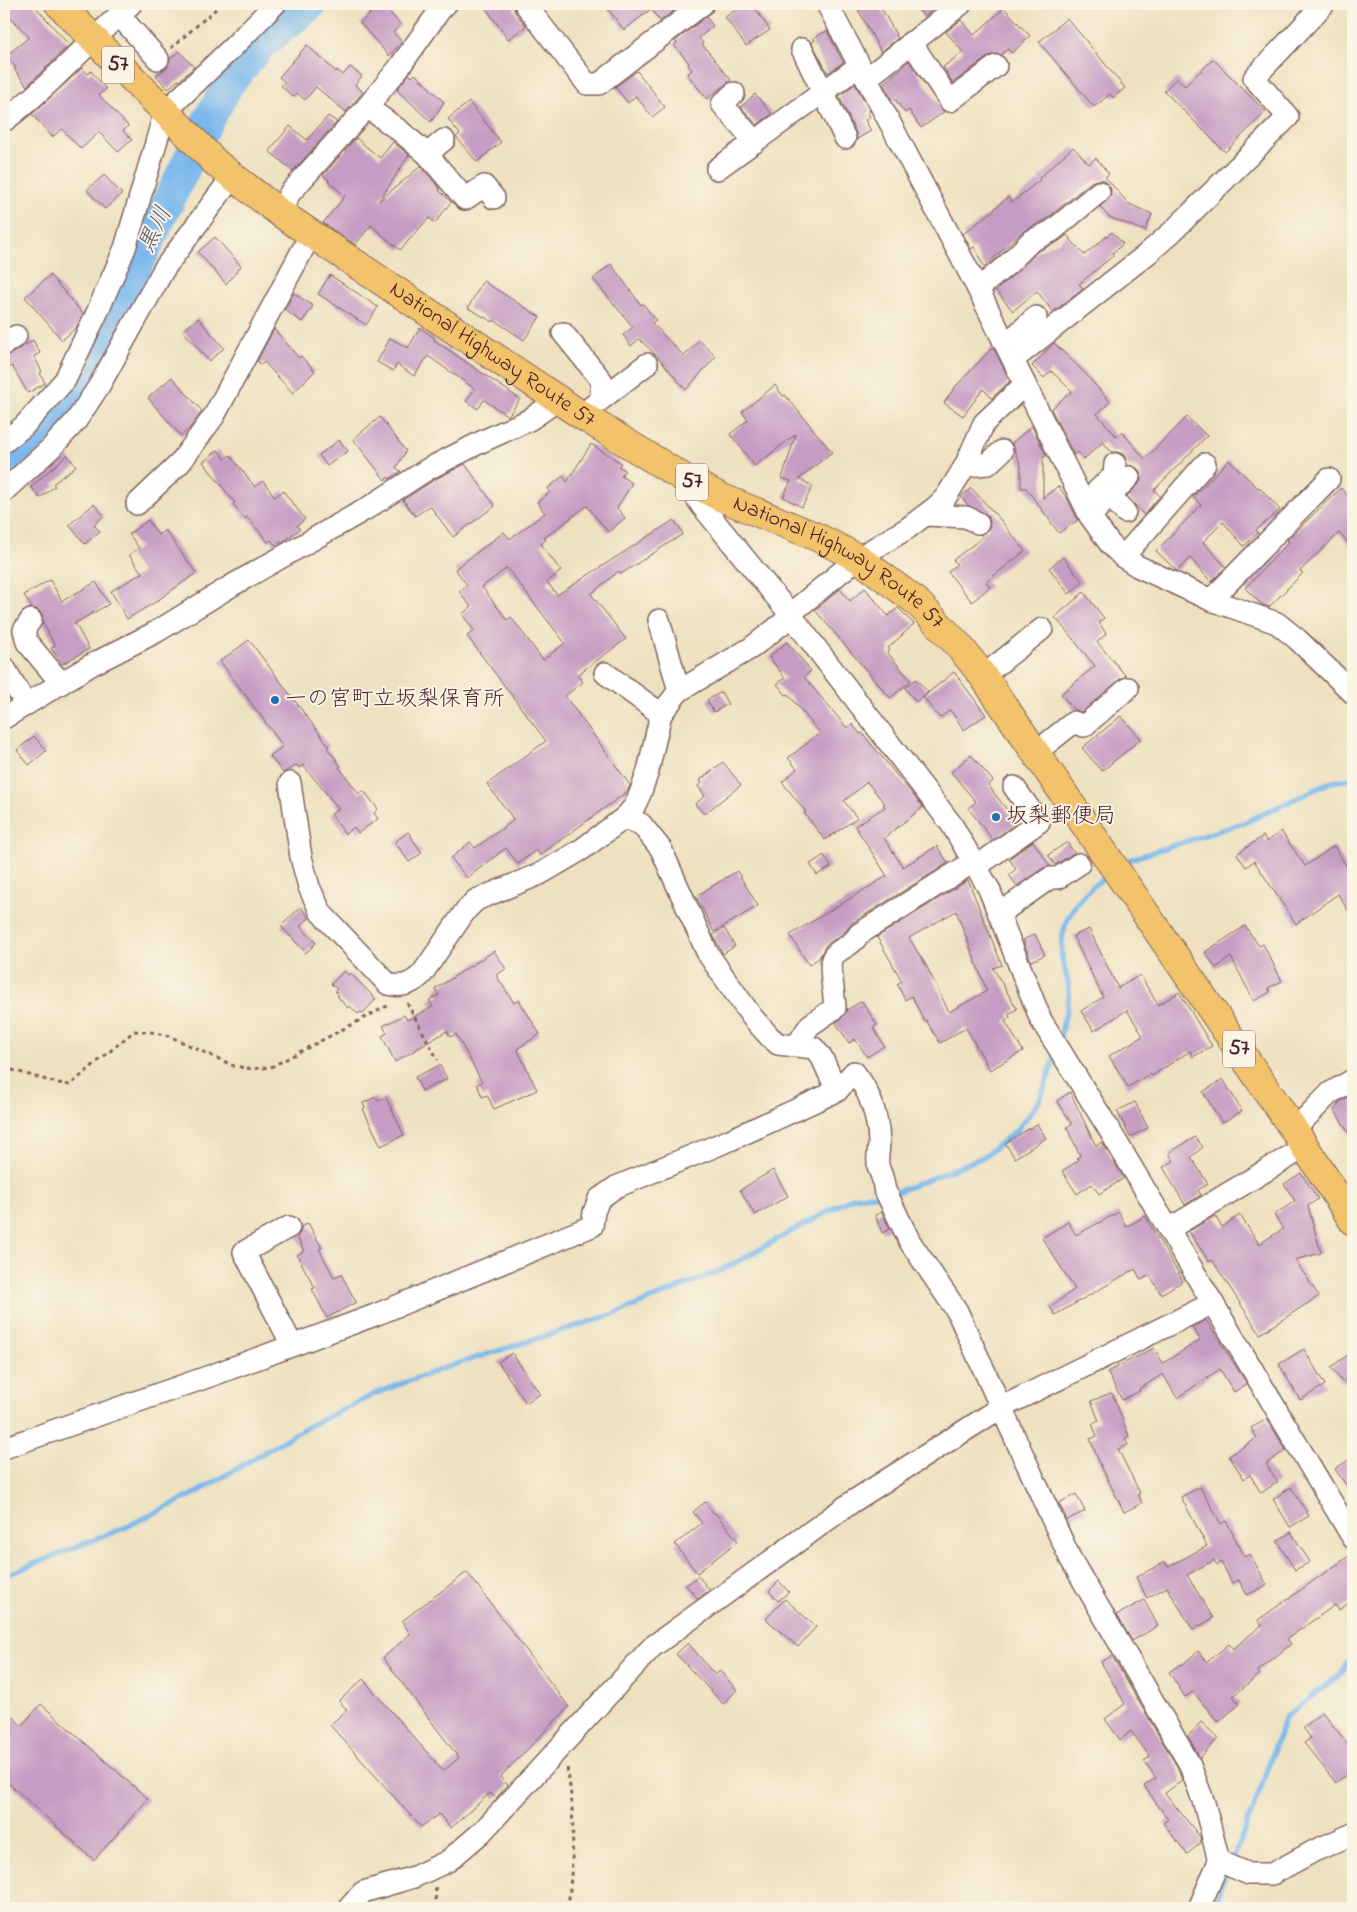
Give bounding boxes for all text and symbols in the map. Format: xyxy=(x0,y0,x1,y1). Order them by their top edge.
road number: 57 xyxy=(102,46,134,84)
water label: 黒川 xyxy=(130,201,182,259)
street label: National Highway Route 57 xyxy=(382,274,601,436)
road number: 57 xyxy=(676,464,708,501)
street label: National Highway Route 57 xyxy=(728,488,951,637)
place label: 一の宮町立坂梨保育所 xyxy=(285,684,505,716)
marker: 一の宮町立坂梨保育所 xyxy=(269,694,281,706)
place label: 坂梨郵便局 xyxy=(1006,801,1116,833)
marker: 坂梨郵便局 xyxy=(990,811,1002,823)
road number: 57 xyxy=(1223,1030,1255,1068)

